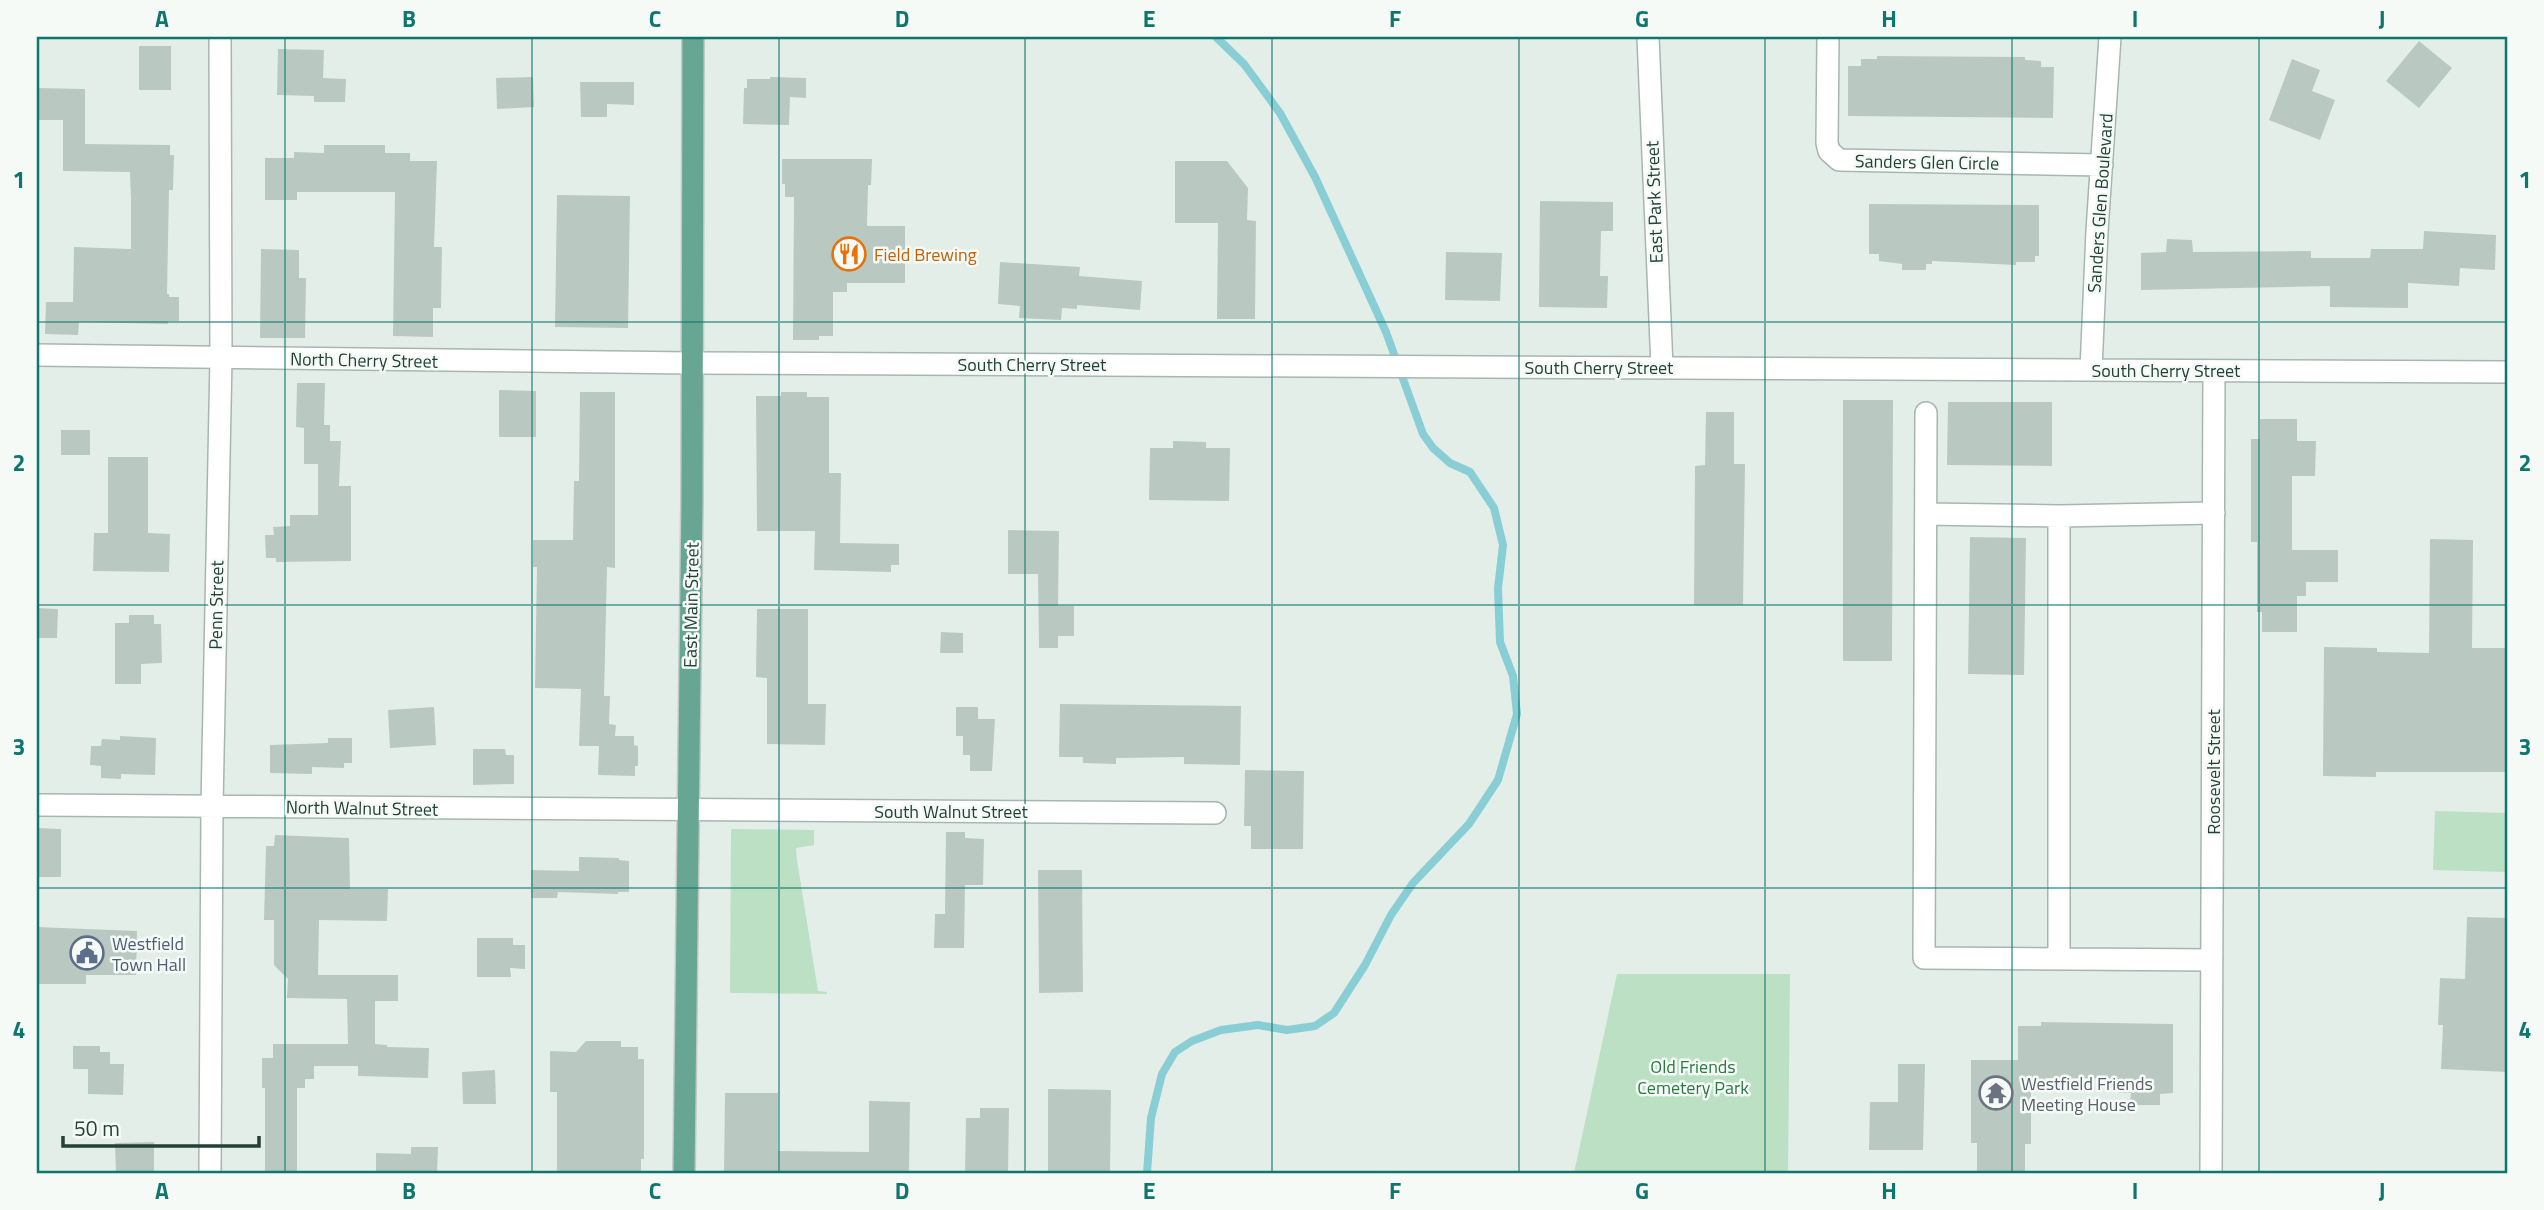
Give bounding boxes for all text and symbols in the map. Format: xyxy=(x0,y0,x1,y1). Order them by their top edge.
text: A xyxy=(155,1,169,36)
text: B xyxy=(402,1,416,36)
text: C xyxy=(649,1,661,36)
text: D xyxy=(895,1,909,36)
text: E xyxy=(1143,1,1155,36)
text: F xyxy=(1389,1,1401,36)
text: G xyxy=(1635,1,1649,36)
text: H xyxy=(1881,1,1897,36)
text: I xyxy=(2132,1,2138,36)
text: J xyxy=(2379,1,2385,36)
street label: Sanders Glen Boulevard xyxy=(2080,112,2120,294)
street label: East Park Street xyxy=(1638,140,1670,264)
street label: Sanders Glen Circle xyxy=(1855,147,1999,177)
text: 1 xyxy=(13,162,25,197)
text: 1 xyxy=(2519,162,2531,197)
restaurant icon: Field Brewing xyxy=(830,235,868,273)
place label: Field Brewing xyxy=(874,241,977,268)
street label: North Cherry Street xyxy=(290,345,439,375)
street label: South Cherry Street xyxy=(958,351,1107,378)
street label: South Cherry Street xyxy=(1525,354,1674,381)
street label: South Cherry Street xyxy=(2092,357,2241,384)
text: 2 xyxy=(13,445,25,480)
text: 2 xyxy=(2519,445,2531,480)
street label: East Main Street xyxy=(676,541,706,668)
street label: Penn Street xyxy=(202,559,230,650)
street label: Roosevelt Street xyxy=(2200,708,2227,835)
text: 3 xyxy=(13,729,25,764)
text: 3 xyxy=(2519,729,2531,764)
street label: North Walnut Street xyxy=(286,793,439,823)
street label: South Walnut Street xyxy=(874,798,1028,825)
place label: Westfield Town Hall xyxy=(112,930,186,978)
public building icon: Westfield Town Hall xyxy=(68,934,106,972)
text: 4 xyxy=(13,1012,25,1047)
text: 4 xyxy=(2519,1012,2531,1047)
park label: Old Friends Cemetery Park xyxy=(1637,1053,1749,1101)
place label: Westfield Friends Meeting House xyxy=(2021,1070,2153,1118)
temple icon: Westfield Friends Meeting House xyxy=(1977,1074,2015,1112)
scale bar xyxy=(63,1105,259,1149)
text: 50 m xyxy=(74,1112,120,1144)
text: A xyxy=(155,1173,169,1208)
text: B xyxy=(402,1173,416,1208)
text: C xyxy=(649,1173,661,1208)
text: D xyxy=(895,1173,909,1208)
text: E xyxy=(1143,1173,1155,1208)
text: F xyxy=(1389,1173,1401,1208)
text: G xyxy=(1635,1173,1649,1208)
text: H xyxy=(1881,1173,1897,1208)
text: I xyxy=(2132,1173,2138,1208)
text: J xyxy=(2379,1173,2385,1208)

